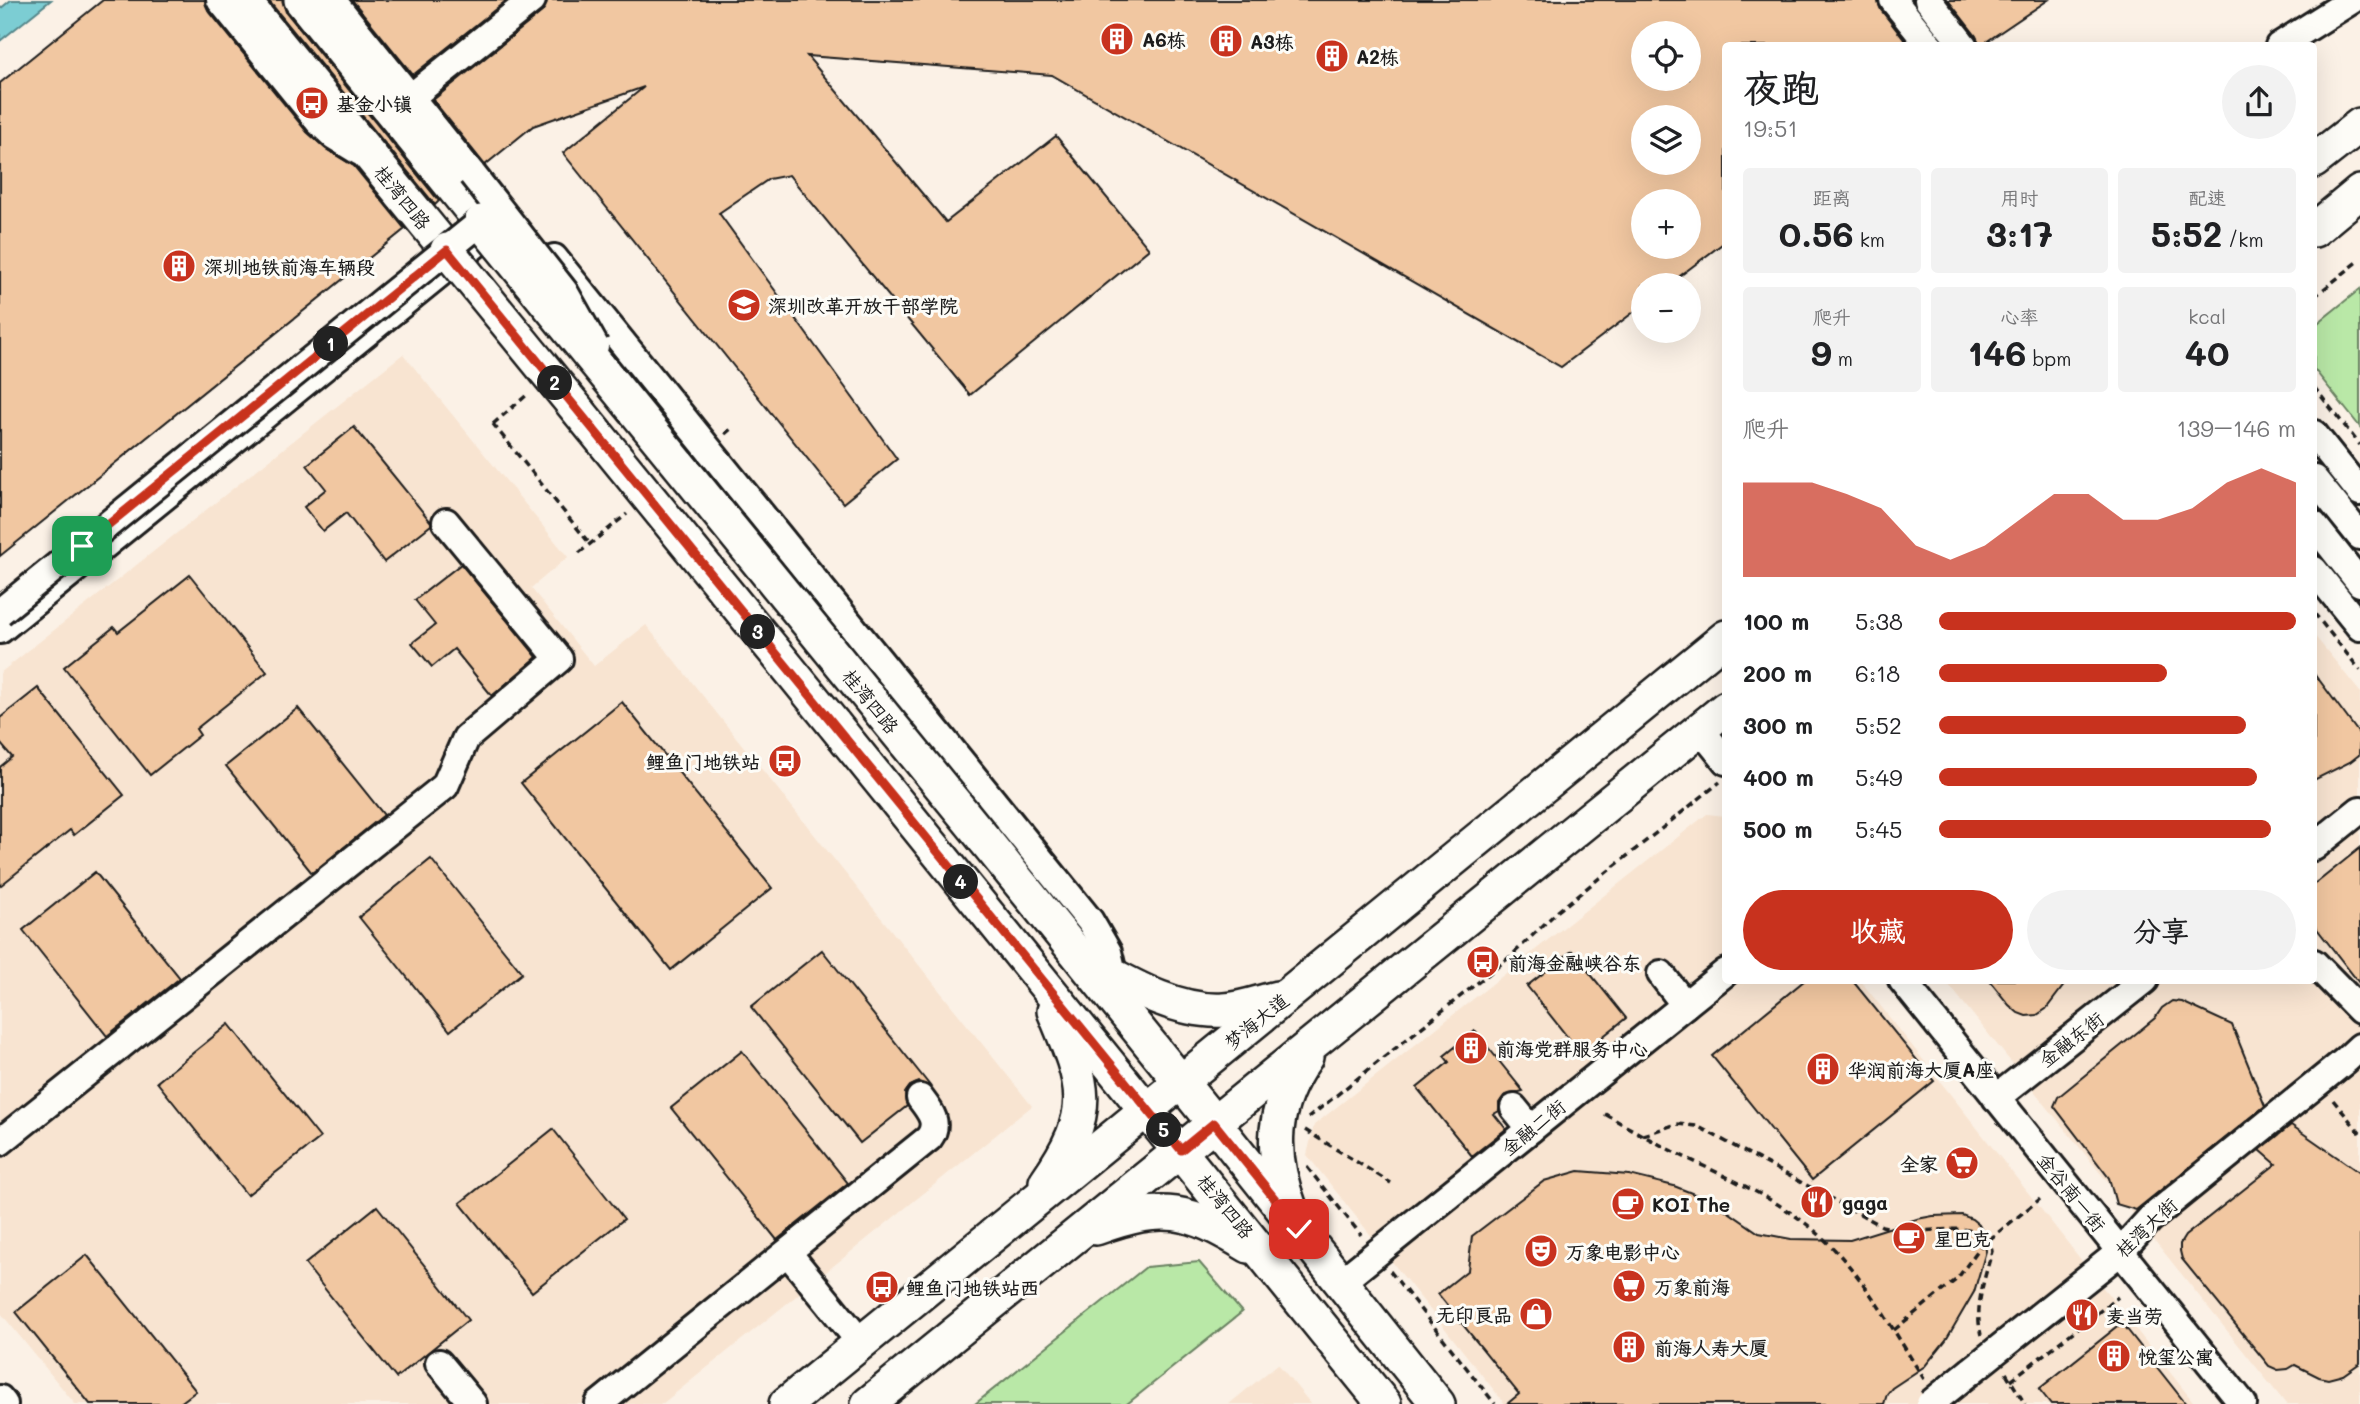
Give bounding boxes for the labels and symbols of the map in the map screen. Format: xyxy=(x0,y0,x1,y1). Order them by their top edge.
building icon: A6栋 xyxy=(1098,20,1136,58)
building icon: A3栋 xyxy=(1207,22,1245,60)
place label: A6栋 xyxy=(1142,27,1186,52)
place label: A3栋 xyxy=(1250,29,1294,54)
building icon: A2栋 xyxy=(1313,37,1351,75)
place label: A2栋 xyxy=(1356,44,1399,69)
bus stop icon: 基金小镇 xyxy=(293,84,331,122)
place label: 基金小镇 xyxy=(336,91,412,116)
street label: 桂湾四路 xyxy=(369,160,437,234)
building icon: 深圳地铁前海车辆段 xyxy=(160,247,198,285)
place label: 深圳地铁前海车辆段 xyxy=(204,254,375,279)
school or university icon: 深圳改革开放干部学院 xyxy=(725,286,763,324)
place label: 深圳改革开放干部学院 xyxy=(768,293,958,318)
pin: 1 xyxy=(314,326,348,362)
pin: 2 xyxy=(538,366,572,400)
pin xyxy=(52,516,112,576)
pin: 3 xyxy=(740,614,776,650)
street label: 桂湾四路 xyxy=(837,664,905,738)
bus stop icon: 鲤鱼门地铁站 xyxy=(766,742,804,780)
place label: 鲤鱼门地铁站 xyxy=(646,749,760,774)
pin: 4 xyxy=(944,864,978,900)
bus stop icon: 前海金融峡谷东 xyxy=(1464,943,1502,981)
place label: 前海金融峡谷东 xyxy=(1508,950,1641,975)
street label: 梦海大道 xyxy=(1219,987,1293,1055)
street label: 金融东街 xyxy=(2033,1006,2109,1072)
building icon: 前海党群服务中心 xyxy=(1452,1029,1490,1067)
place label: 前海党群服务中心 xyxy=(1496,1036,1648,1061)
building icon: 华润前海大厦A座 xyxy=(1804,1050,1842,1088)
place label: 华润前海大厦A座 xyxy=(1848,1057,1994,1082)
street label: 金融二街 xyxy=(1496,1093,1570,1161)
pin: 5 xyxy=(1146,1112,1182,1148)
supermarket icon: 全家 xyxy=(1943,1144,1981,1182)
street label: 金谷南一街 xyxy=(2032,1147,2112,1237)
place label: 全家 xyxy=(1900,1151,1938,1176)
street label: 桂湾四路 xyxy=(1192,1169,1260,1243)
restaurant icon: gaga xyxy=(1798,1183,1836,1221)
cafe icon: KOI The xyxy=(1609,1185,1647,1223)
place label: gaga xyxy=(1842,1190,1888,1215)
place label: KOI The xyxy=(1652,1192,1730,1217)
street label: 桂湾大街 xyxy=(2110,1192,2182,1262)
pin xyxy=(1269,1199,1329,1259)
cafe icon: 星巴克 xyxy=(1890,1219,1928,1257)
place label: 星巴克 xyxy=(1934,1226,1991,1251)
theatre icon: 万象电影中心 xyxy=(1522,1232,1560,1270)
place label: 万象电影中心 xyxy=(1566,1239,1680,1264)
supermarket icon: 万象前海 xyxy=(1610,1267,1648,1305)
bus stop icon: 鲤鱼门地铁站西 xyxy=(863,1268,901,1306)
place label: 万象前海 xyxy=(1654,1274,1730,1299)
place label: 鲤鱼门地铁站西 xyxy=(906,1275,1039,1300)
shop icon: 无印良品 xyxy=(1517,1295,1555,1333)
restaurant icon: 麦当劳 xyxy=(2063,1296,2101,1334)
place label: 无印良品 xyxy=(1436,1302,1512,1327)
place label: 麦当劳 xyxy=(2106,1303,2163,1328)
building icon: 前海人寿大厦 xyxy=(1610,1328,1648,1366)
place label: 前海人寿大厦 xyxy=(1654,1335,1768,1360)
building icon: 悦玺公寓 xyxy=(2095,1337,2133,1375)
place label: 悦玺公寓 xyxy=(2138,1344,2214,1369)

